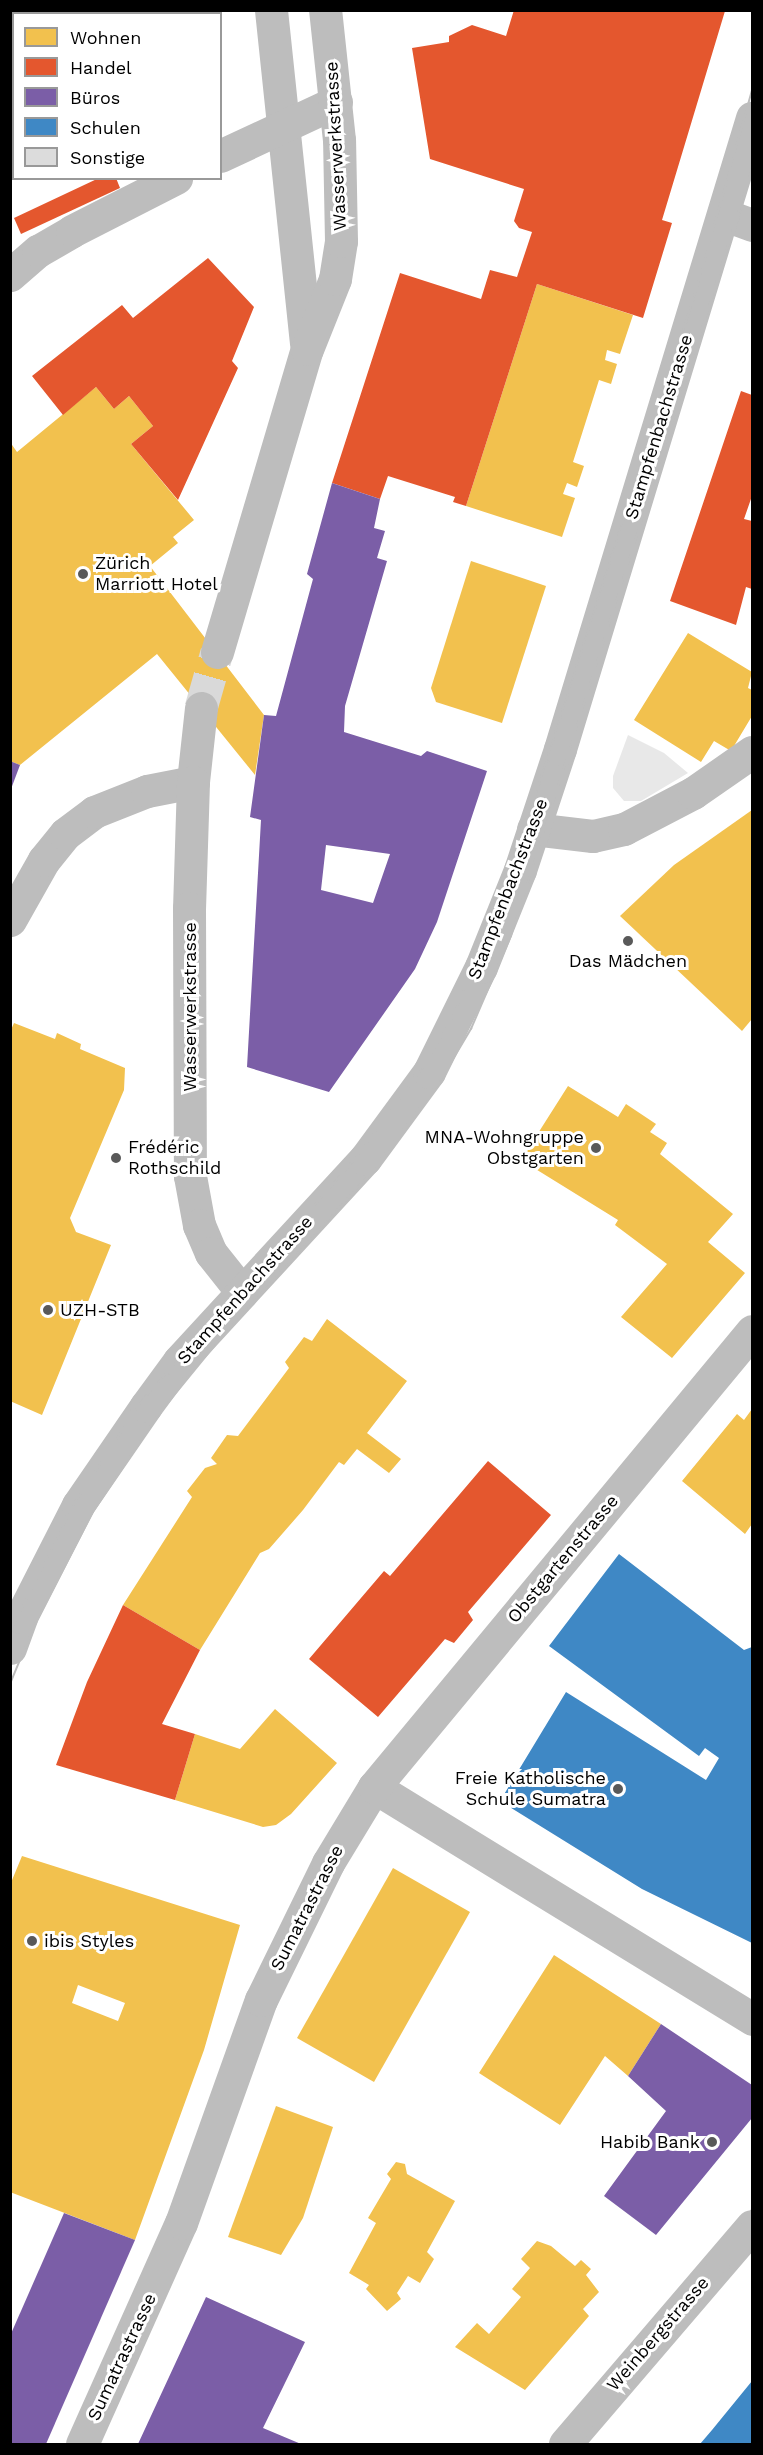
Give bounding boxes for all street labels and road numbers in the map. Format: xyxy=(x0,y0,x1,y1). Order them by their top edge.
street label: Wasserwerkstrasse xyxy=(321,61,351,231)
street label: Stampfenbachstrasse xyxy=(621,332,697,522)
street label: Stampfenbachstrasse xyxy=(463,795,553,983)
street label: Wasserwerkstrasse xyxy=(179,922,201,1092)
street label: Stampfenbachstrasse xyxy=(173,1211,317,1369)
street label: Obstgartenstrasse xyxy=(503,1490,623,1628)
street label: Sumatrastrasse xyxy=(266,1842,348,1974)
street label: Weinbergstrasse xyxy=(602,2272,714,2396)
street label: Sumatrastrasse xyxy=(83,2290,161,2424)

